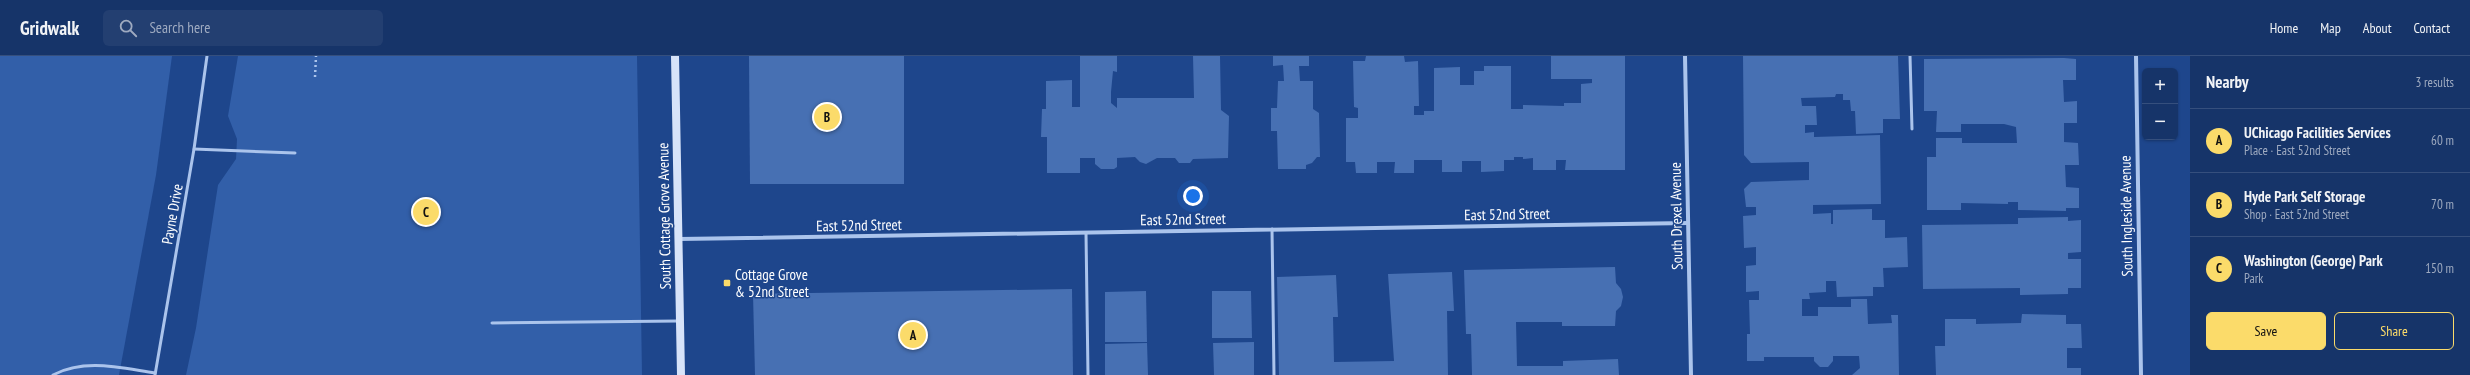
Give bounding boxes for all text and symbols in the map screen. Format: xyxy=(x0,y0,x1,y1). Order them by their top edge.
search box xyxy=(103,10,383,46)
text: Gridwalk xyxy=(20,16,79,40)
icon: search xyxy=(117,17,139,39)
text: Search here xyxy=(149,18,210,37)
text: Home xyxy=(2270,19,2298,37)
text: Map xyxy=(2320,19,2341,37)
text: About xyxy=(2363,19,2392,37)
text: Contact xyxy=(2414,19,2450,37)
map controls xyxy=(2142,68,2178,140)
button: + xyxy=(2142,68,2178,104)
text: Nearby xyxy=(2206,71,2249,93)
text: 3 results xyxy=(2415,74,2454,91)
pin: B xyxy=(814,102,840,132)
button: − xyxy=(2142,104,2178,140)
text: UChicago Facilities Services xyxy=(2244,123,2391,142)
text: A xyxy=(2216,132,2222,149)
text: 60 m xyxy=(2431,132,2454,149)
street label: South Cottage Grove Avenue xyxy=(653,142,675,290)
text: Place · East 52nd Street xyxy=(2244,142,2350,159)
street label: South Ingleside Avenue xyxy=(2115,155,2137,277)
street label: South Drexel Avenue xyxy=(1666,162,1686,270)
street label: Payne Drive xyxy=(157,182,187,246)
your location xyxy=(1183,186,1203,206)
text: Hyde Park Self Storage xyxy=(2244,187,2365,206)
text: B xyxy=(2216,196,2222,213)
text: 70 m xyxy=(2431,196,2454,213)
pin: C xyxy=(413,197,439,227)
street label: East 52nd Street xyxy=(1464,204,1550,224)
text: Shop · East 52nd Street xyxy=(2244,206,2349,223)
street label: East 52nd Street xyxy=(1140,209,1226,229)
street label: East 52nd Street xyxy=(816,215,902,235)
text: Washington (George) Park xyxy=(2244,251,2383,270)
text: C xyxy=(2216,260,2222,277)
text: 150 m xyxy=(2425,260,2454,277)
place label: Cottage Grove & 52nd Street xyxy=(735,265,809,301)
text: Park xyxy=(2244,270,2263,287)
marker: Cottage Grove & 52nd Street xyxy=(722,278,732,288)
button: Save xyxy=(2206,312,2326,350)
button: Share xyxy=(2334,312,2454,350)
pin: A xyxy=(900,320,926,350)

